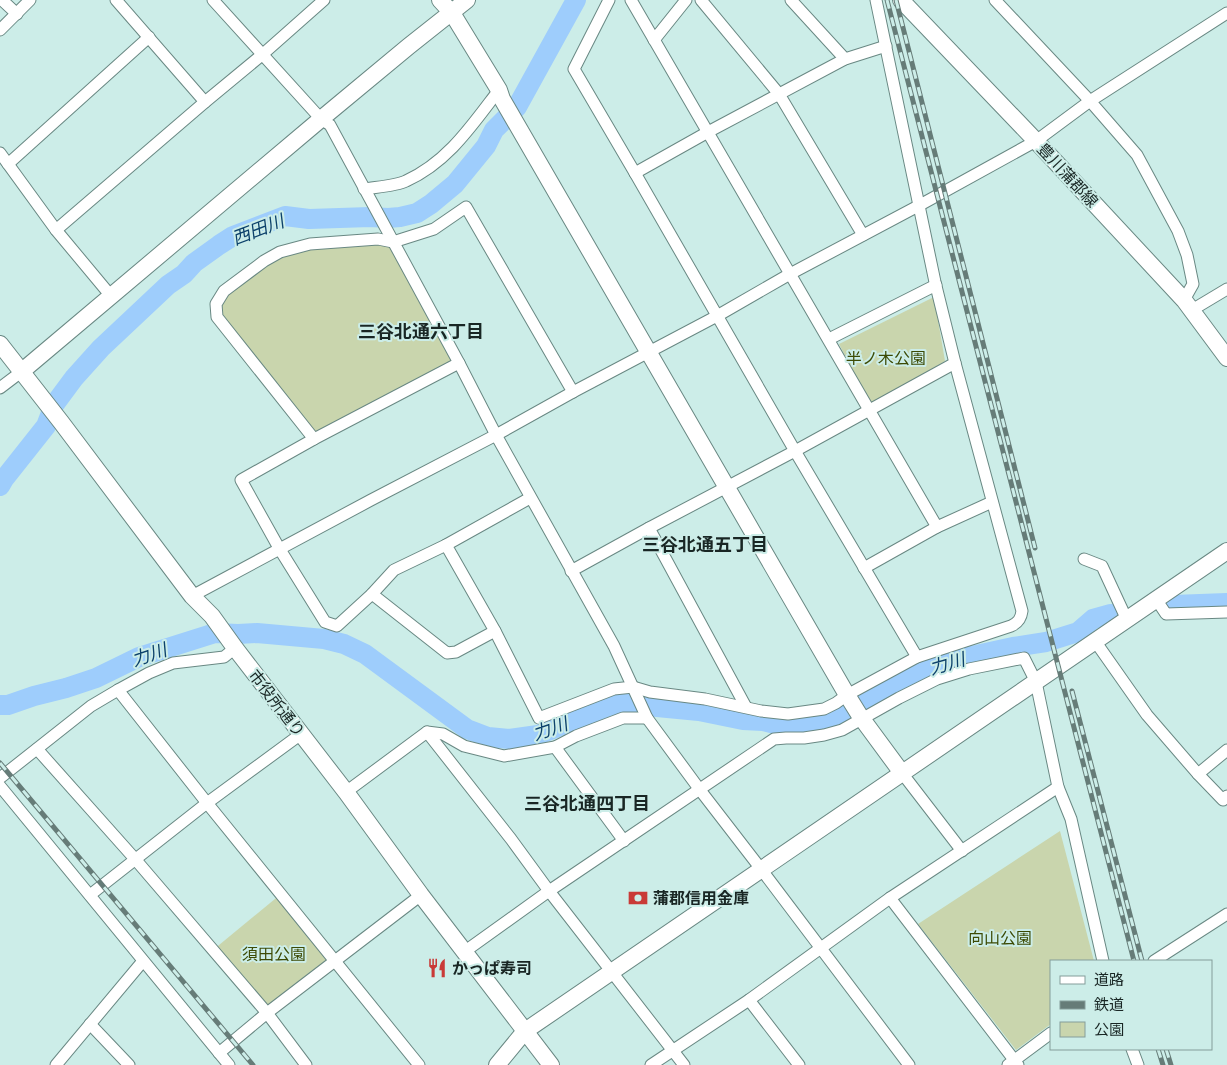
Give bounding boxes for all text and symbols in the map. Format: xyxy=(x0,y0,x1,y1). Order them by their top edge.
street label: 豊川蒲郡線 xyxy=(1033,140,1101,212)
water label: 西田川 xyxy=(229,210,289,250)
district label: 三谷北通六丁目 xyxy=(358,322,484,343)
park label: 半ノ木公園 xyxy=(846,350,926,369)
district label: 三谷北通五丁目 xyxy=(642,535,768,556)
water label: 力川 xyxy=(129,639,171,671)
water label: 力川 xyxy=(927,649,969,680)
street label: 市役所通り xyxy=(244,667,308,741)
water label: 力川 xyxy=(530,713,572,745)
district label: 三谷北通四丁目 xyxy=(524,794,650,815)
bank icon: 蒲郡信用金庫 xyxy=(627,887,649,909)
place label: 蒲郡信用金庫 xyxy=(653,890,749,909)
park label: 向山公園 xyxy=(968,930,1032,949)
park label: 須田公園 xyxy=(242,946,306,965)
restaurant icon: かっぱ寿司 xyxy=(426,957,448,979)
place label: かっぱ寿司 xyxy=(452,960,532,979)
legend xyxy=(1050,960,1212,1050)
text: 道路 xyxy=(1094,971,1124,990)
text: 鉄道 xyxy=(1094,996,1124,1015)
text: 公園 xyxy=(1094,1021,1124,1040)

